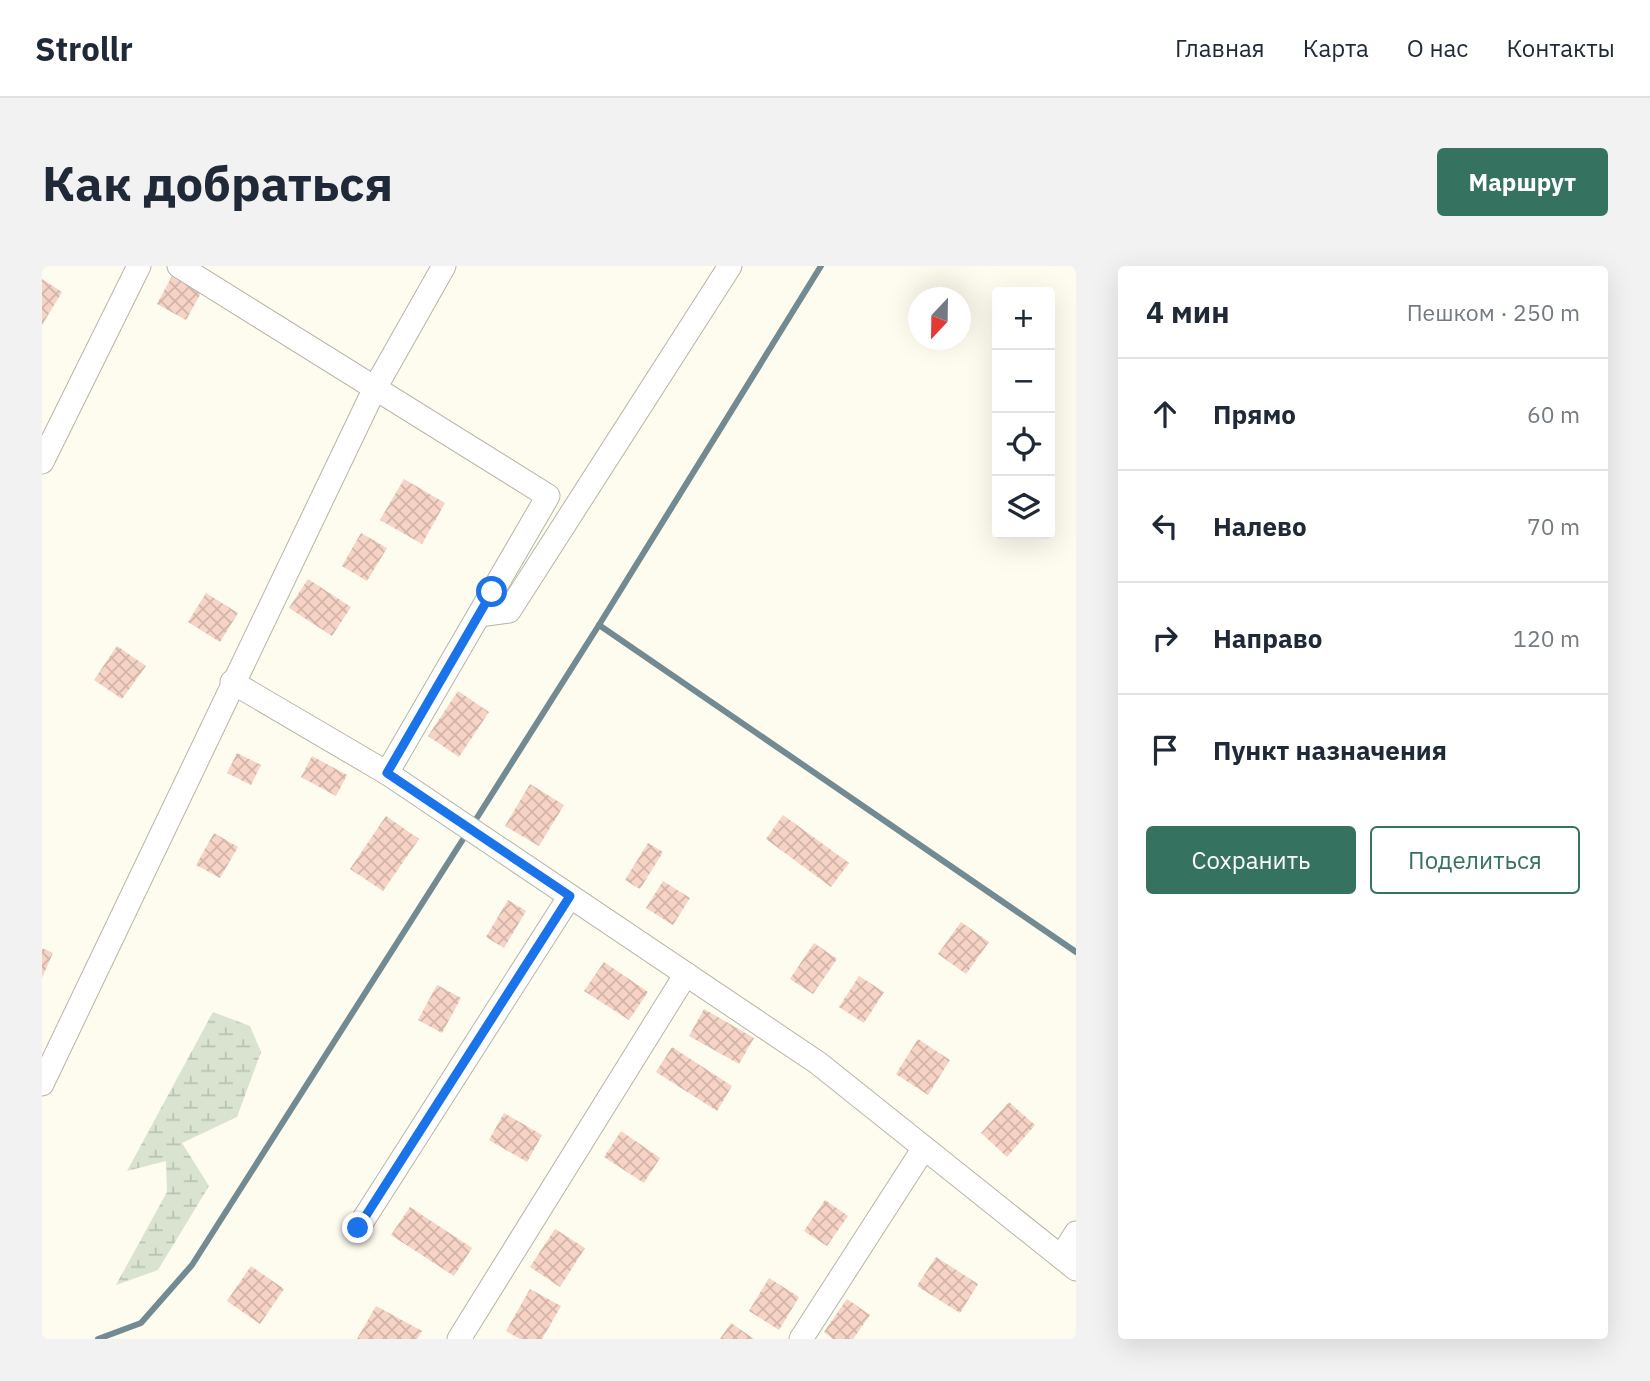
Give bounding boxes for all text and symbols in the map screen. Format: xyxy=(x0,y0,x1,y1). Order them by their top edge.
text: Strollr xyxy=(35,27,133,70)
text: Главная xyxy=(1175,32,1265,64)
text: Карта xyxy=(1303,32,1369,64)
text: О нас xyxy=(1407,32,1468,64)
text: Контакты xyxy=(1506,32,1615,64)
button: Маршрут xyxy=(1437,148,1608,216)
text: Как добраться xyxy=(42,151,393,214)
north arrow xyxy=(908,287,971,350)
map controls xyxy=(992,287,1055,539)
button: + xyxy=(992,287,1055,350)
text: 4 мин xyxy=(1146,292,1230,331)
text: Пешком · 250 m xyxy=(1407,297,1580,327)
button: − xyxy=(992,350,1055,413)
icon: ahead xyxy=(1146,395,1184,433)
text: Прямо xyxy=(1213,397,1296,431)
text: 60 m xyxy=(1527,399,1580,429)
button: locate xyxy=(992,413,1055,476)
button: layers xyxy=(992,476,1055,539)
icon: left xyxy=(1146,507,1184,545)
text: Налево xyxy=(1213,509,1307,543)
text: 70 m xyxy=(1527,511,1580,541)
route start xyxy=(476,576,507,607)
icon: right xyxy=(1146,619,1184,657)
text: Направо xyxy=(1213,621,1322,655)
text: 120 m xyxy=(1513,623,1580,653)
icon: arrive xyxy=(1146,731,1184,769)
text: Пункт назначения xyxy=(1213,733,1447,767)
button: Сохранить xyxy=(1146,826,1356,894)
button: Поделиться xyxy=(1370,826,1580,894)
route end xyxy=(342,1212,373,1243)

